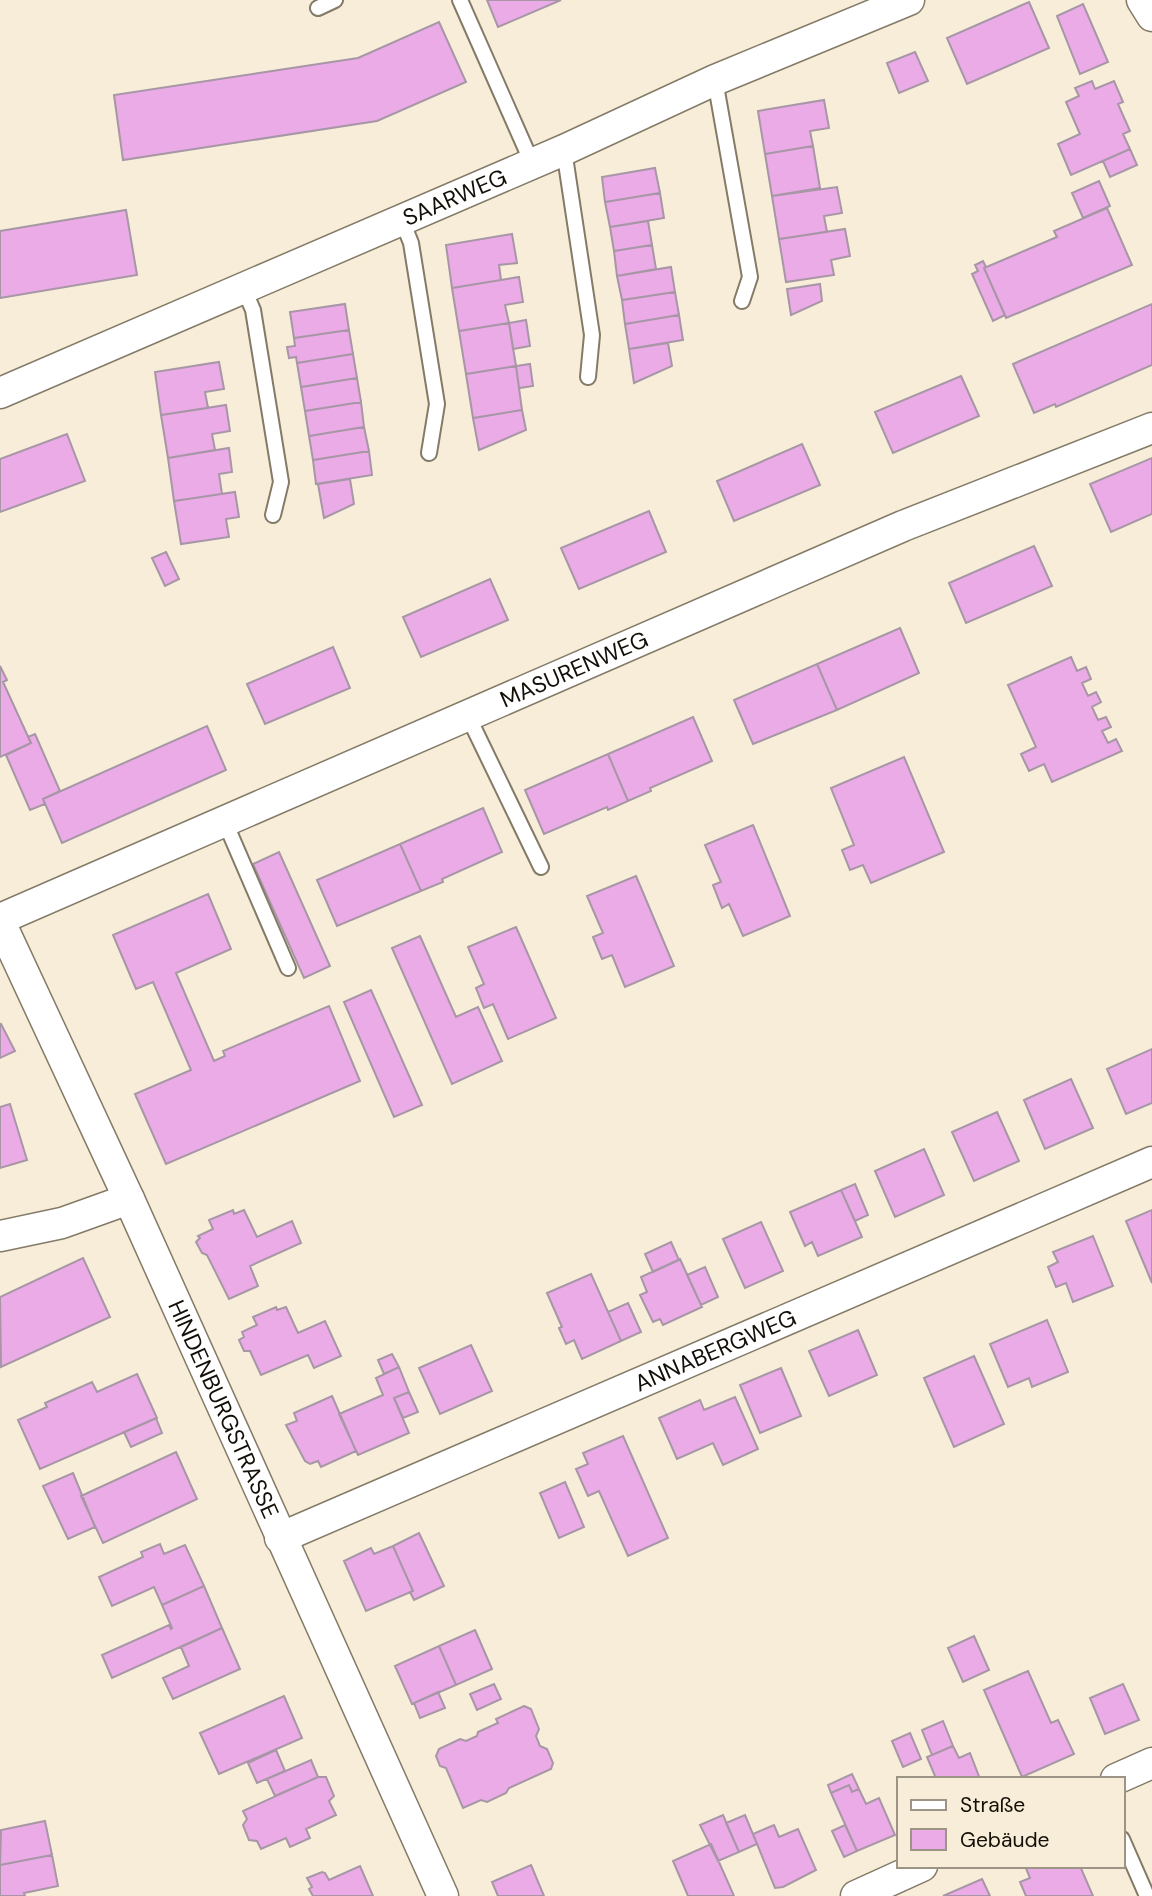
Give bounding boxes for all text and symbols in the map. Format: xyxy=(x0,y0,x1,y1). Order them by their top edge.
street label: SAARWEG xyxy=(398,162,511,233)
street label: MASURENWEG xyxy=(495,624,653,715)
street label: HINDENBURGSTRASSE xyxy=(161,1295,286,1523)
street label: ANNABERGWEG xyxy=(630,1302,801,1398)
legend xyxy=(897,1777,1124,1868)
text: Straße xyxy=(960,1791,1025,1819)
text: Gebäude xyxy=(960,1826,1050,1854)

